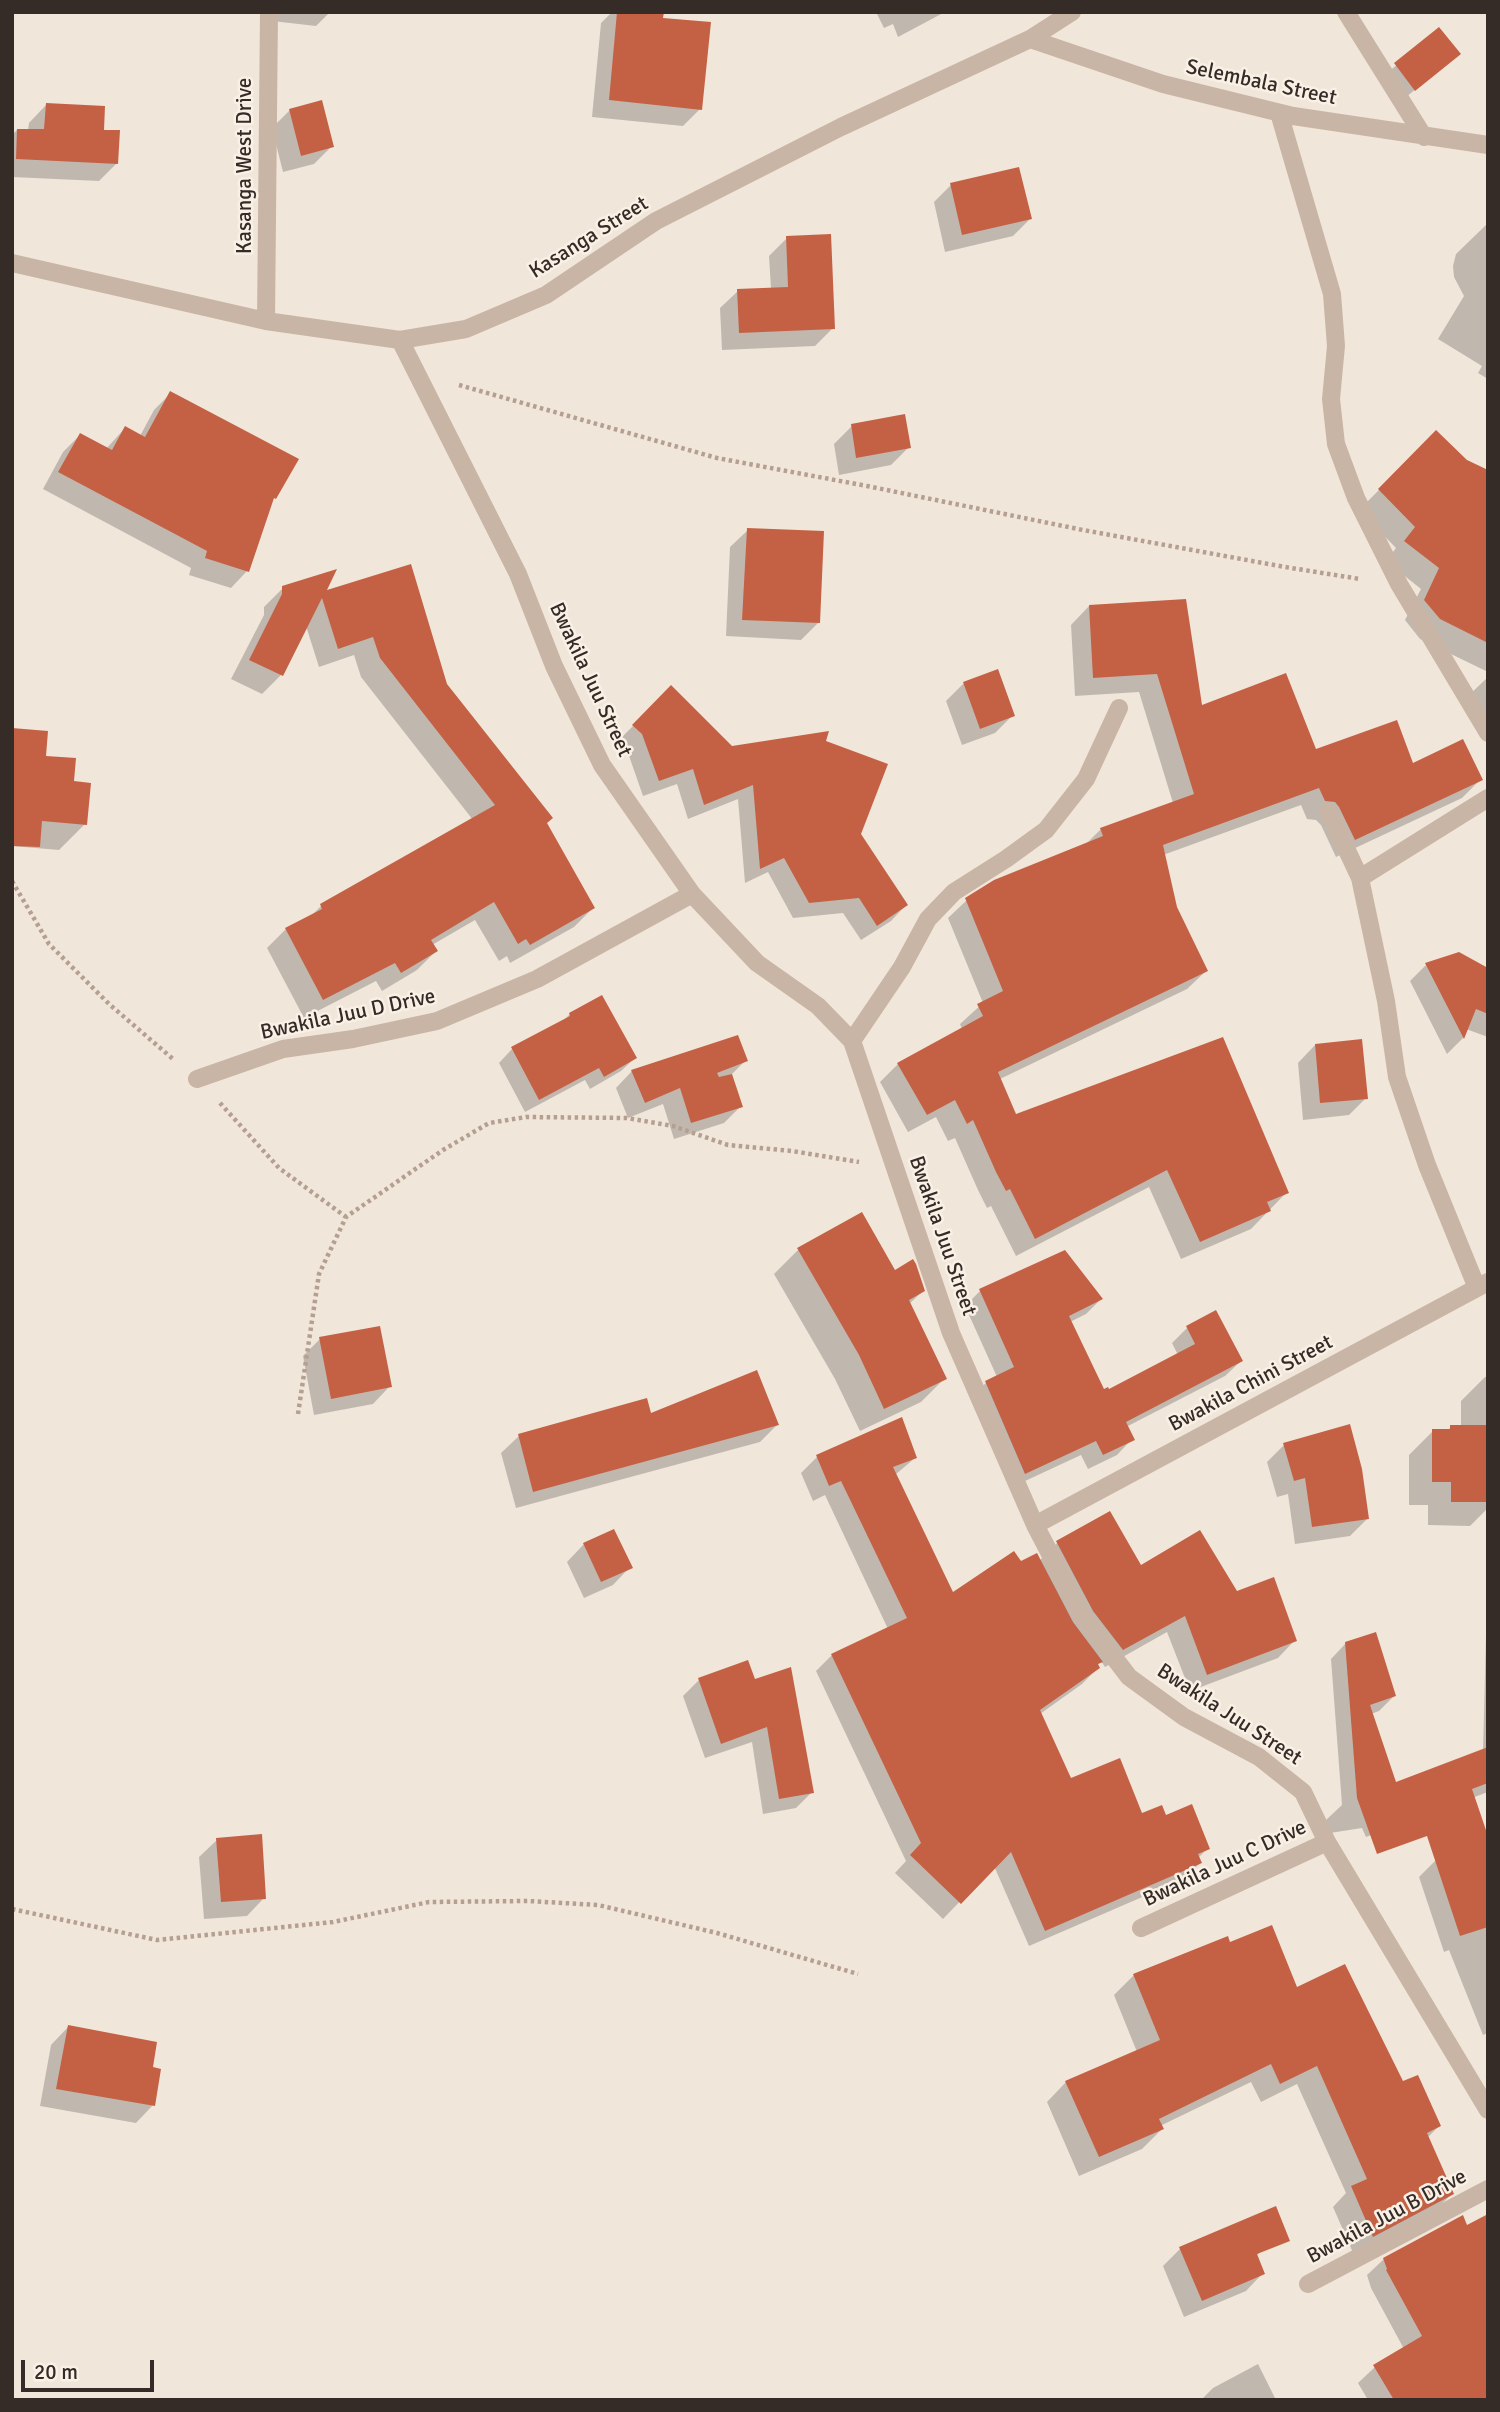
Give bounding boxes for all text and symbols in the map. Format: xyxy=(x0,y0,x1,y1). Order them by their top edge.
street label: Selembala Street xyxy=(1183,55,1339,111)
street label: Kasanga West Drive xyxy=(232,78,258,254)
street label: Kasanga Street xyxy=(525,191,653,285)
street label: Bwakila Juu Street xyxy=(543,599,637,761)
street label: Bwakila Juu D Drive xyxy=(258,984,438,1046)
street label: Bwakila Juu Street xyxy=(903,1153,981,1319)
street label: Bwakila Chini Street xyxy=(1165,1330,1337,1438)
street label: Bwakila Juu Street xyxy=(1152,1659,1306,1771)
street label: Bwakila Juu C Drive xyxy=(1139,1815,1311,1913)
street label: Bwakila Juu B Drive xyxy=(1303,2164,1471,2270)
scale bar xyxy=(24,2346,158,2390)
text: 20 m xyxy=(34,2359,78,2385)

